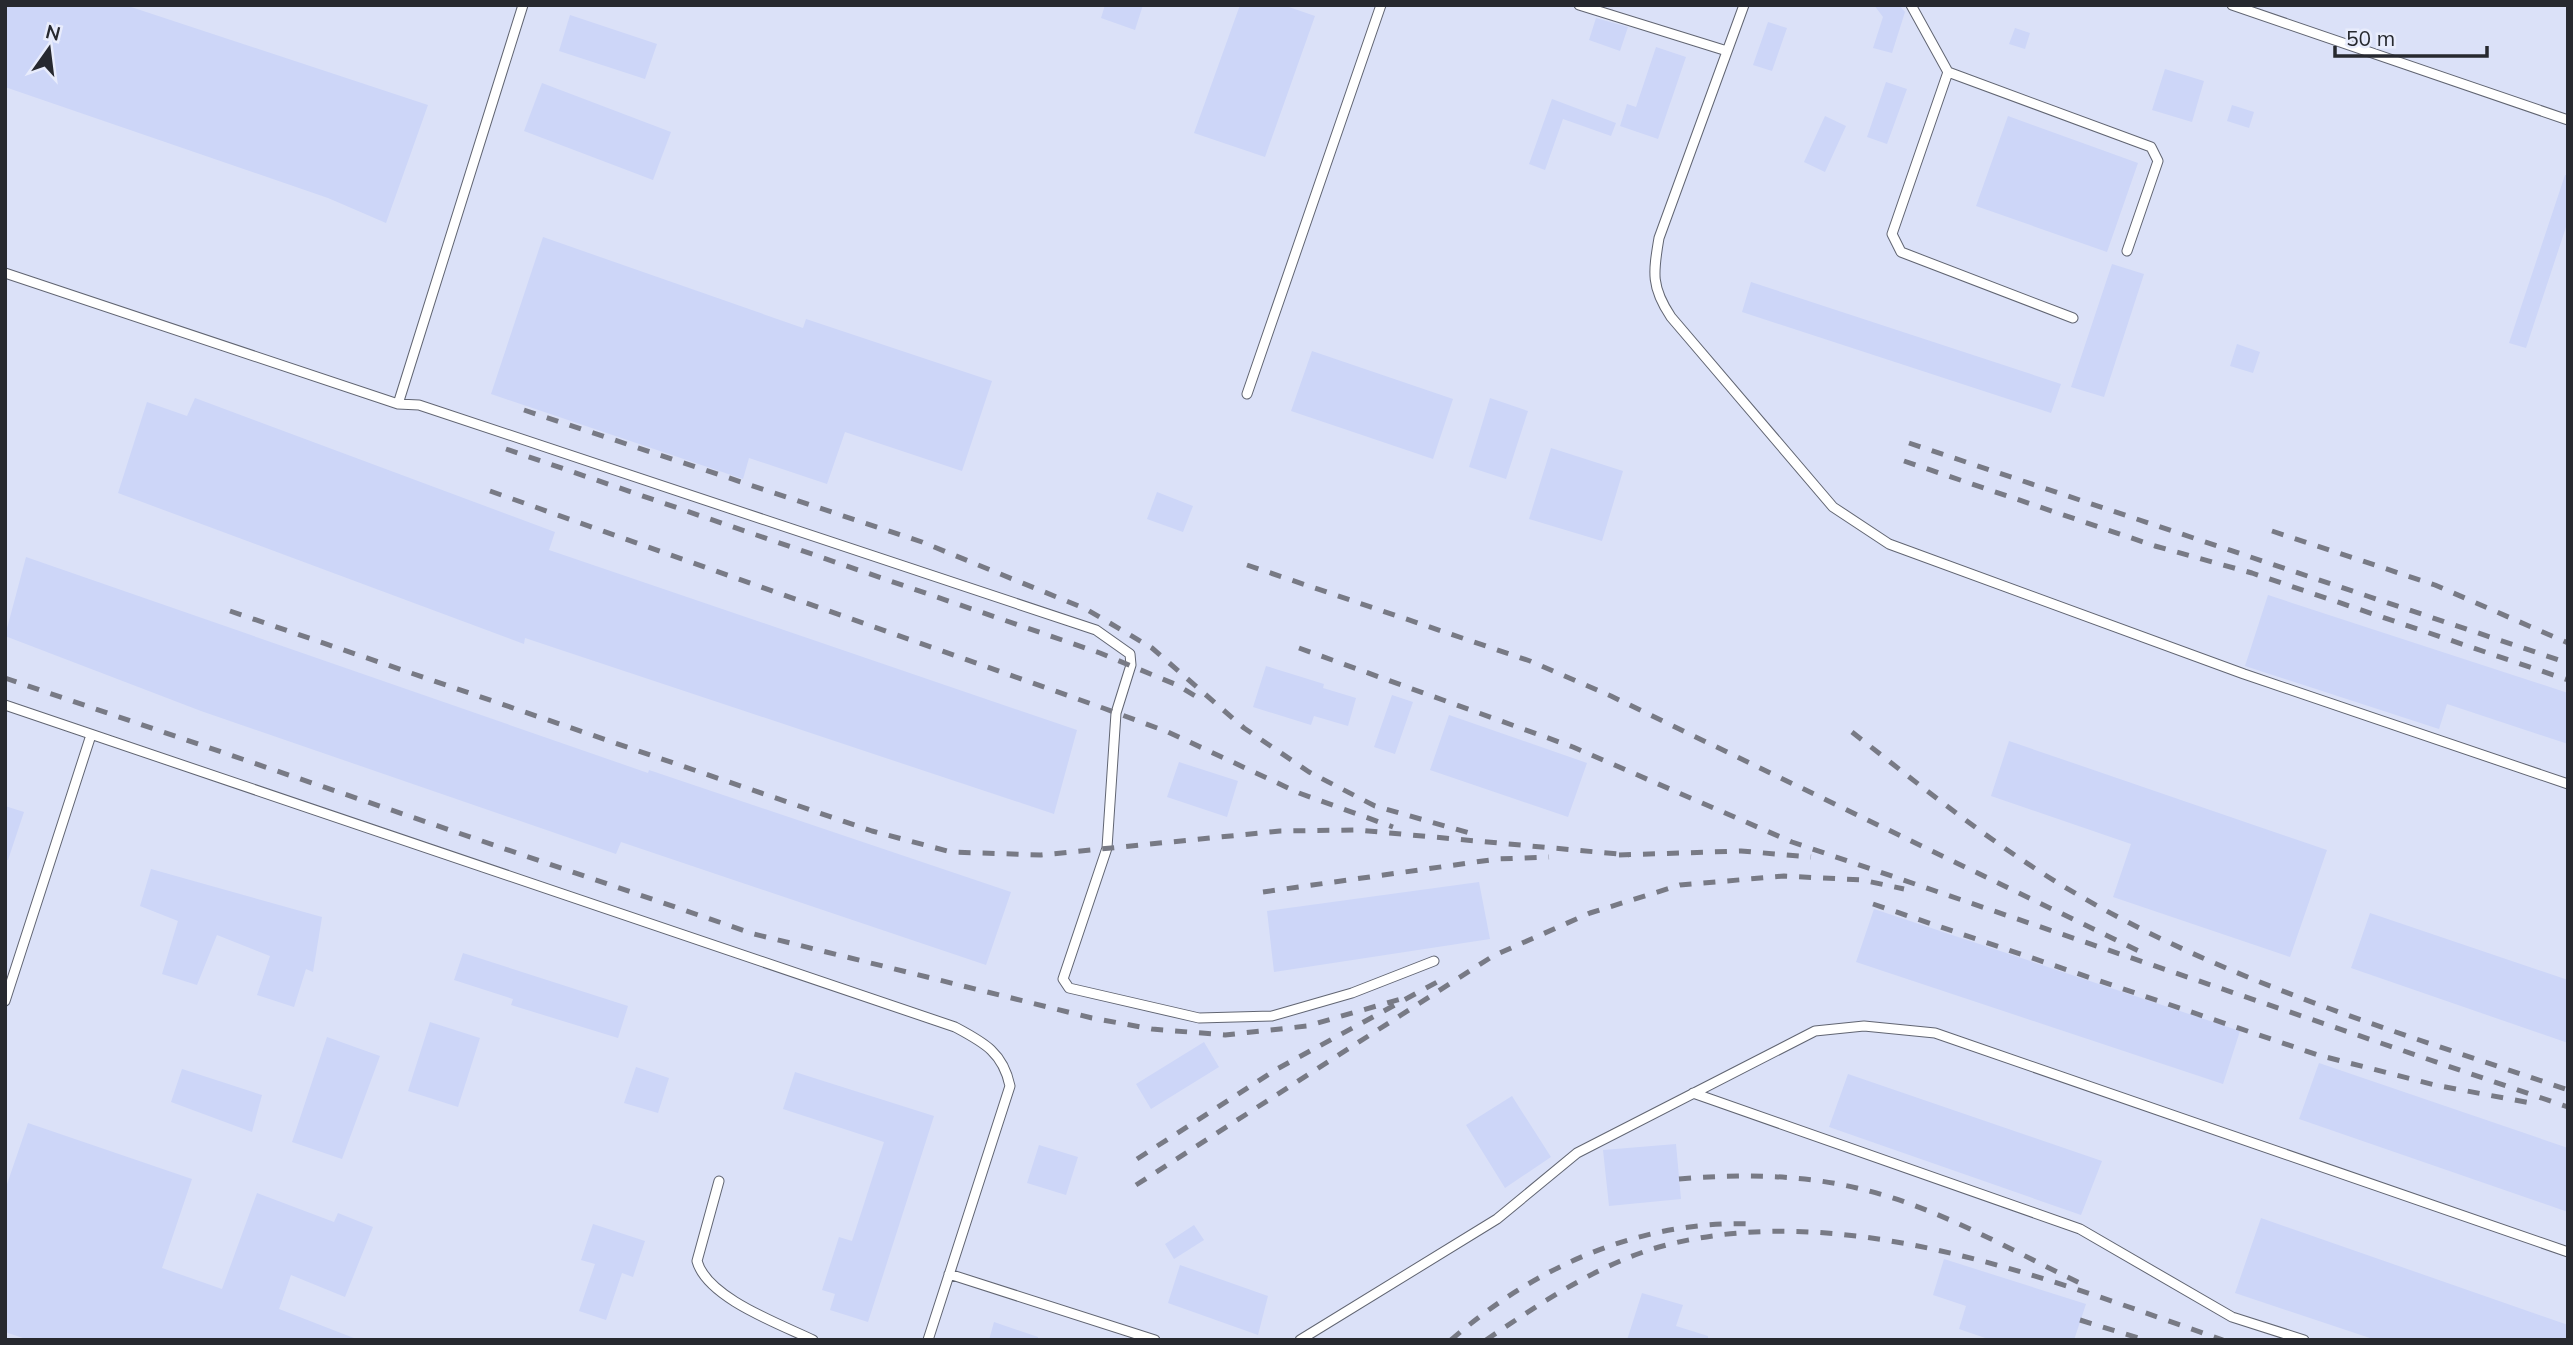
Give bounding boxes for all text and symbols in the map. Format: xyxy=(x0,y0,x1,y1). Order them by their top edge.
north arrow xyxy=(14,14,84,84)
scale bar xyxy=(2335,14,2487,58)
text: N xyxy=(43,19,63,46)
text: 50 m xyxy=(2346,25,2395,51)

